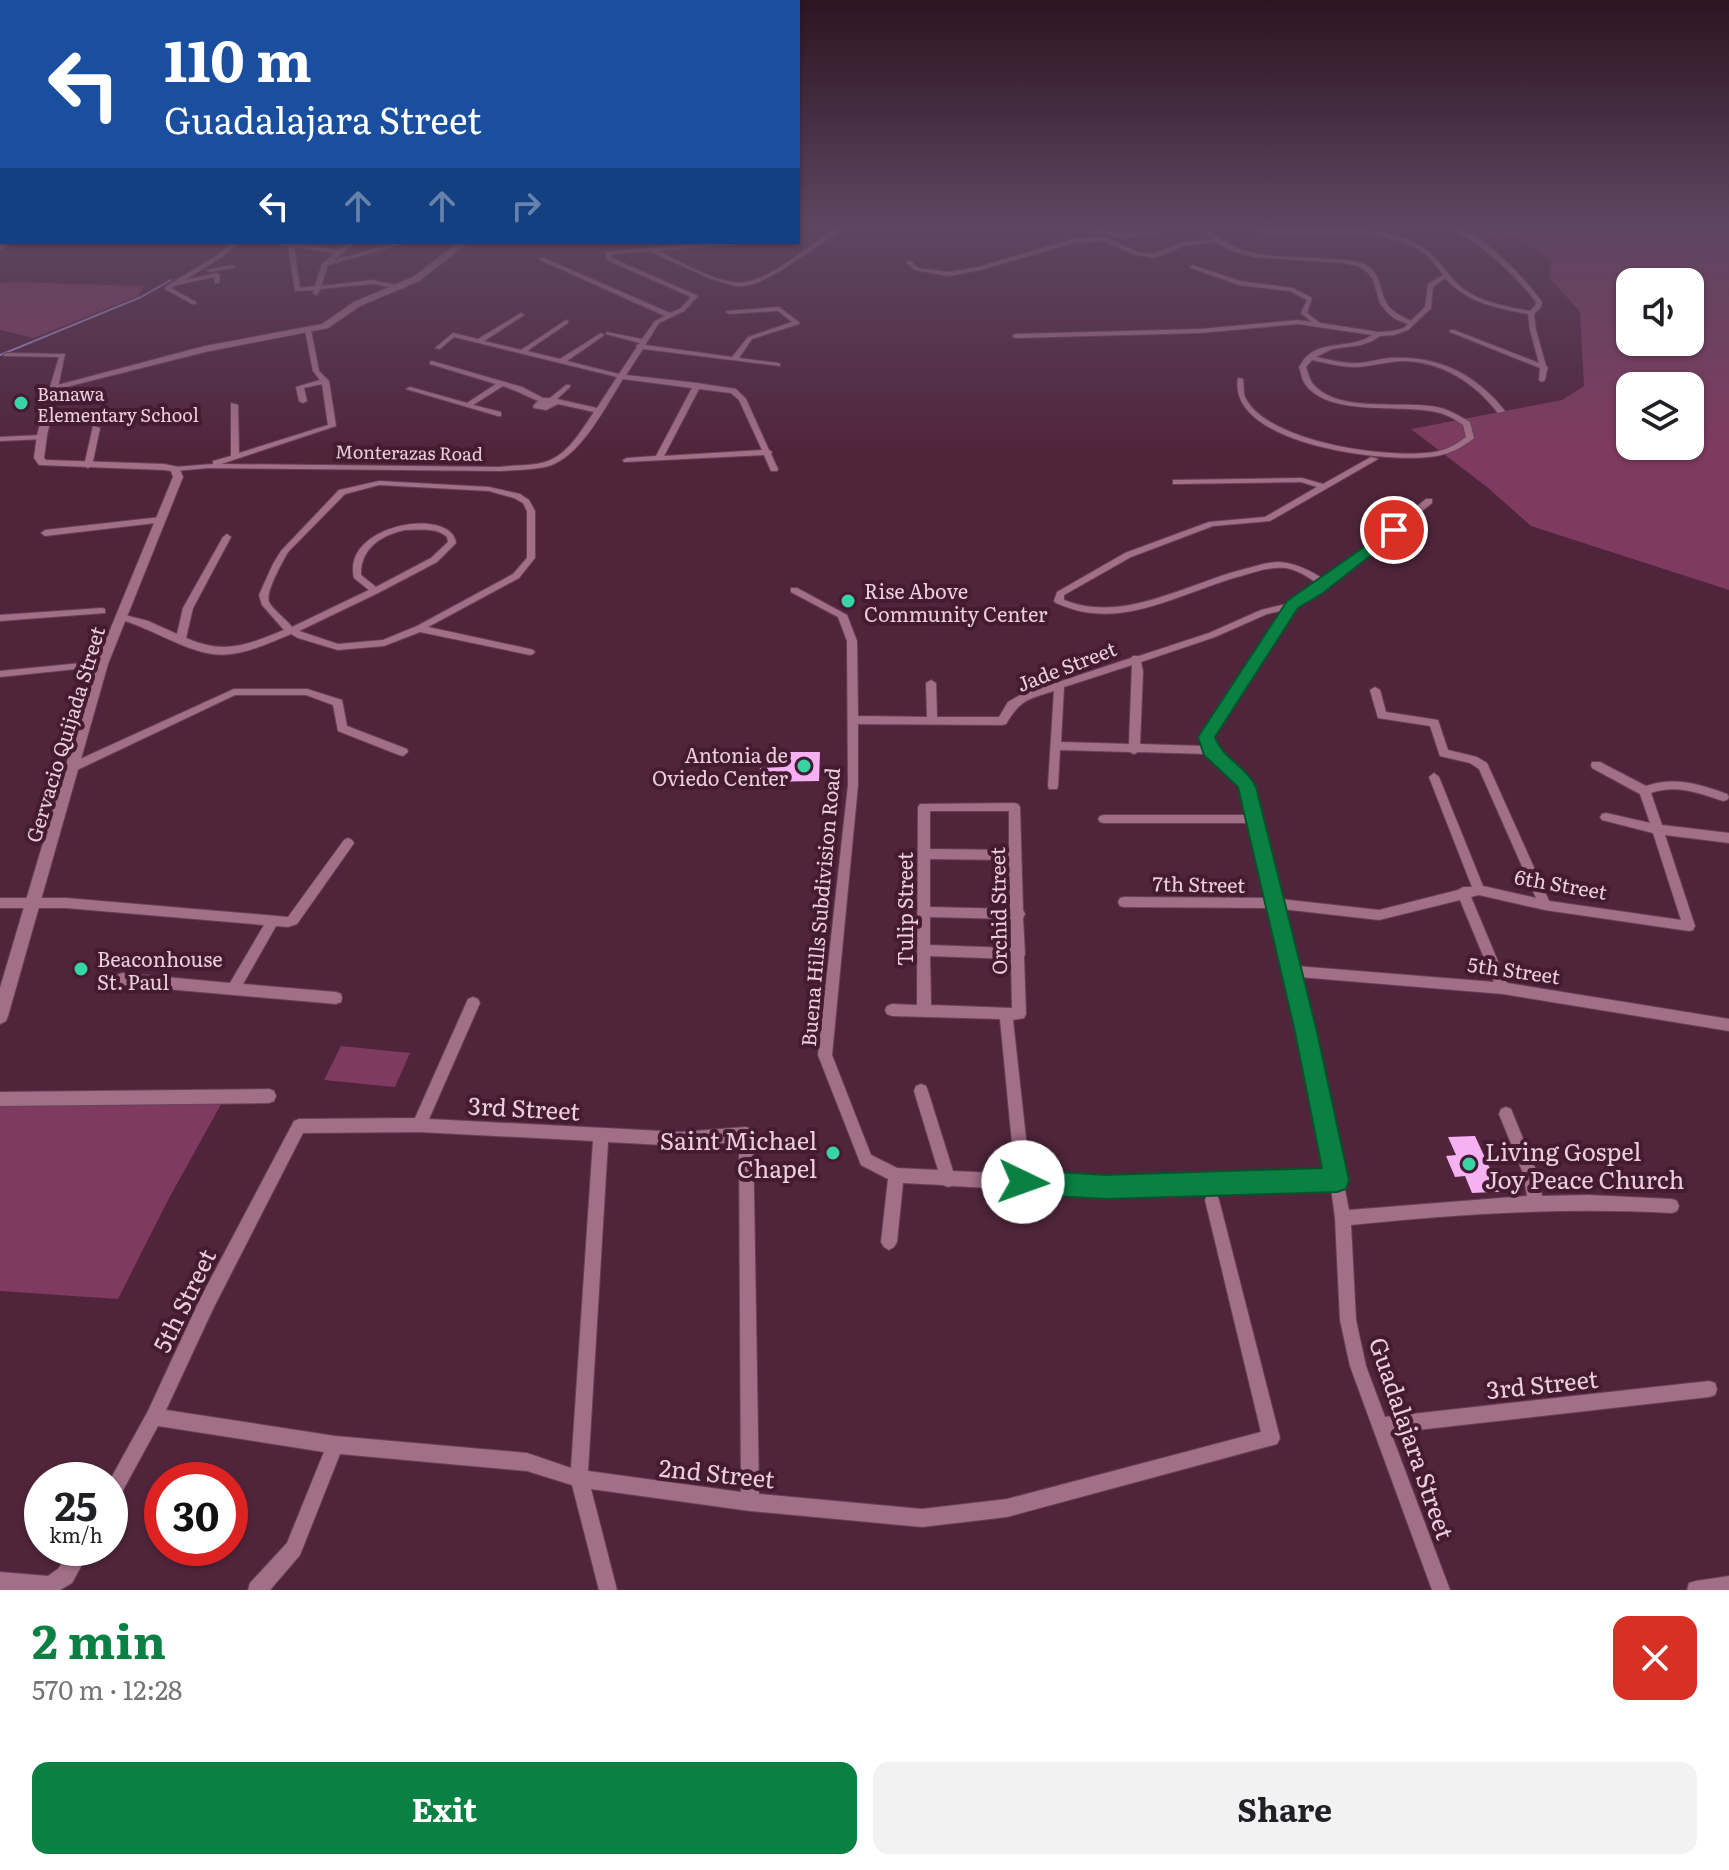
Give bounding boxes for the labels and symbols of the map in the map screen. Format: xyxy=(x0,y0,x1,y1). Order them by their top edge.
place label: Banawa Elementary School xyxy=(37,380,199,428)
marker: Banawa Elementary School xyxy=(12,394,30,412)
street label: Monterazas Road xyxy=(335,437,483,467)
pin xyxy=(1360,496,1428,564)
place label: Rise Above Community Center xyxy=(864,575,1048,628)
marker: Rise Above Community Center xyxy=(839,592,857,610)
street label: Gervacio Quijada Street xyxy=(17,622,111,846)
street label: Jade Street xyxy=(1012,632,1120,698)
place label: Antonia de Oviedo Center xyxy=(652,739,789,792)
marker: Antonia de Oviedo Center xyxy=(795,757,813,775)
street label: Buena Hills Subdivision Road xyxy=(792,766,846,1048)
street label: Orchid Street xyxy=(981,847,1013,975)
street label: Tulip Street xyxy=(889,852,919,966)
street label: 6th Street xyxy=(1512,860,1610,906)
street label: 7th Street xyxy=(1152,867,1246,899)
place label: Beaconhouse St. Paul xyxy=(97,943,223,996)
street label: 5th Street xyxy=(1466,948,1562,990)
marker: Beaconhouse St. Paul xyxy=(72,960,90,978)
street label: 3rd Street xyxy=(467,1087,581,1127)
place label: Saint Michael Chapel xyxy=(660,1122,817,1185)
place label: Living Gospel Joy Peace Church xyxy=(1485,1133,1685,1196)
position arrow xyxy=(981,1140,1065,1224)
marker: Saint Michael Chapel xyxy=(824,1144,842,1162)
marker: Living Gospel Joy Peace Church xyxy=(1460,1155,1478,1173)
street label: 5th Street xyxy=(143,1242,223,1358)
street label: Guadalajara Street xyxy=(1362,1332,1464,1544)
street label: 3rd Street xyxy=(1484,1360,1600,1406)
street label: 2nd Street xyxy=(657,1449,777,1496)
speed limit sign: 30 xyxy=(144,1462,248,1566)

